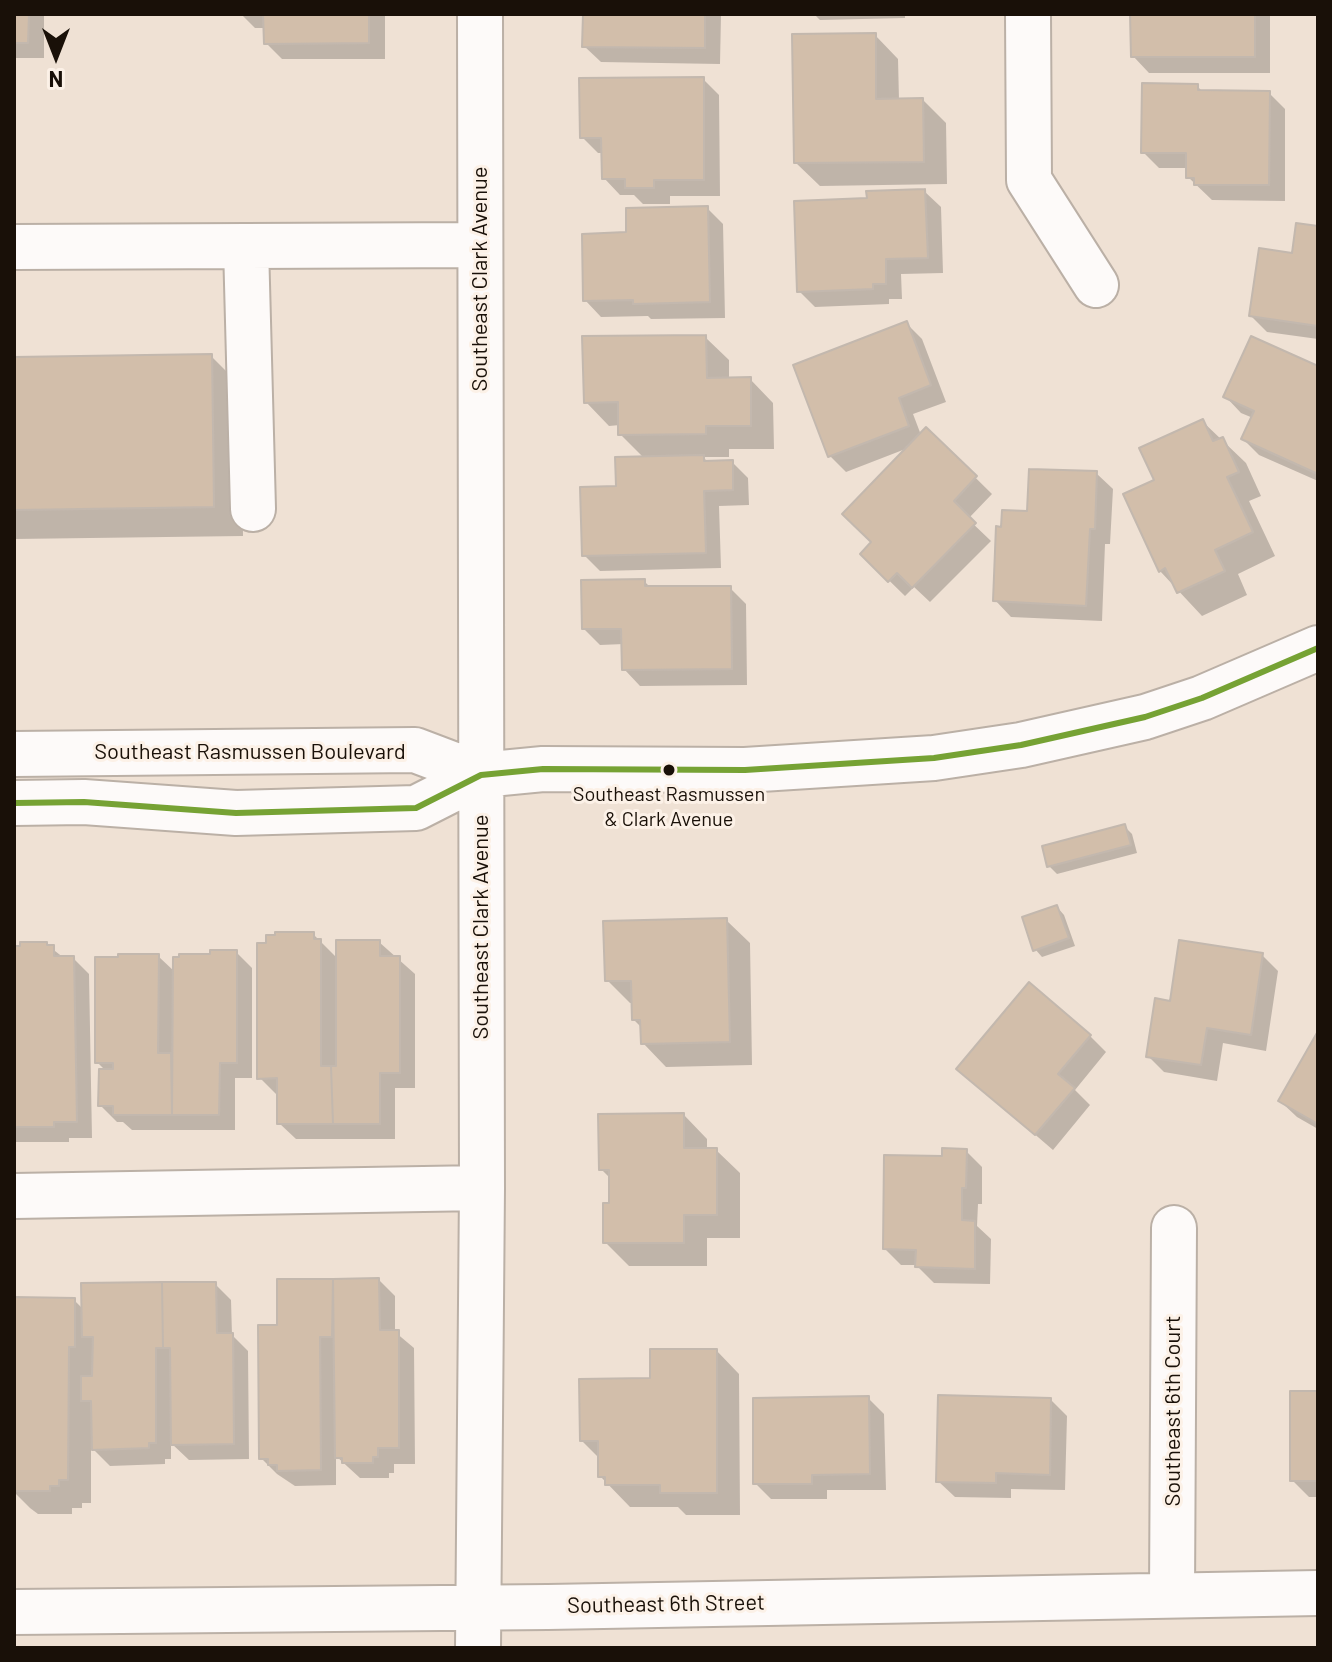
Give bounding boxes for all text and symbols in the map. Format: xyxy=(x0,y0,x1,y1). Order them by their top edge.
north arrow xyxy=(16,16,96,96)
text: N xyxy=(49,67,63,93)
street label: Southeast Clark Avenue xyxy=(467,166,493,392)
street label: Southeast Rasmussen Boulevard xyxy=(94,739,406,765)
marker: Southeast Rasmussen & Clark Avenue xyxy=(661,762,677,778)
place label: Southeast Rasmussen & Clark Avenue xyxy=(573,782,765,829)
street label: Southeast Clark Avenue xyxy=(468,814,494,1040)
street label: Southeast 6th Court xyxy=(1160,1315,1186,1507)
street label: Southeast 6th Street xyxy=(567,1589,765,1619)

